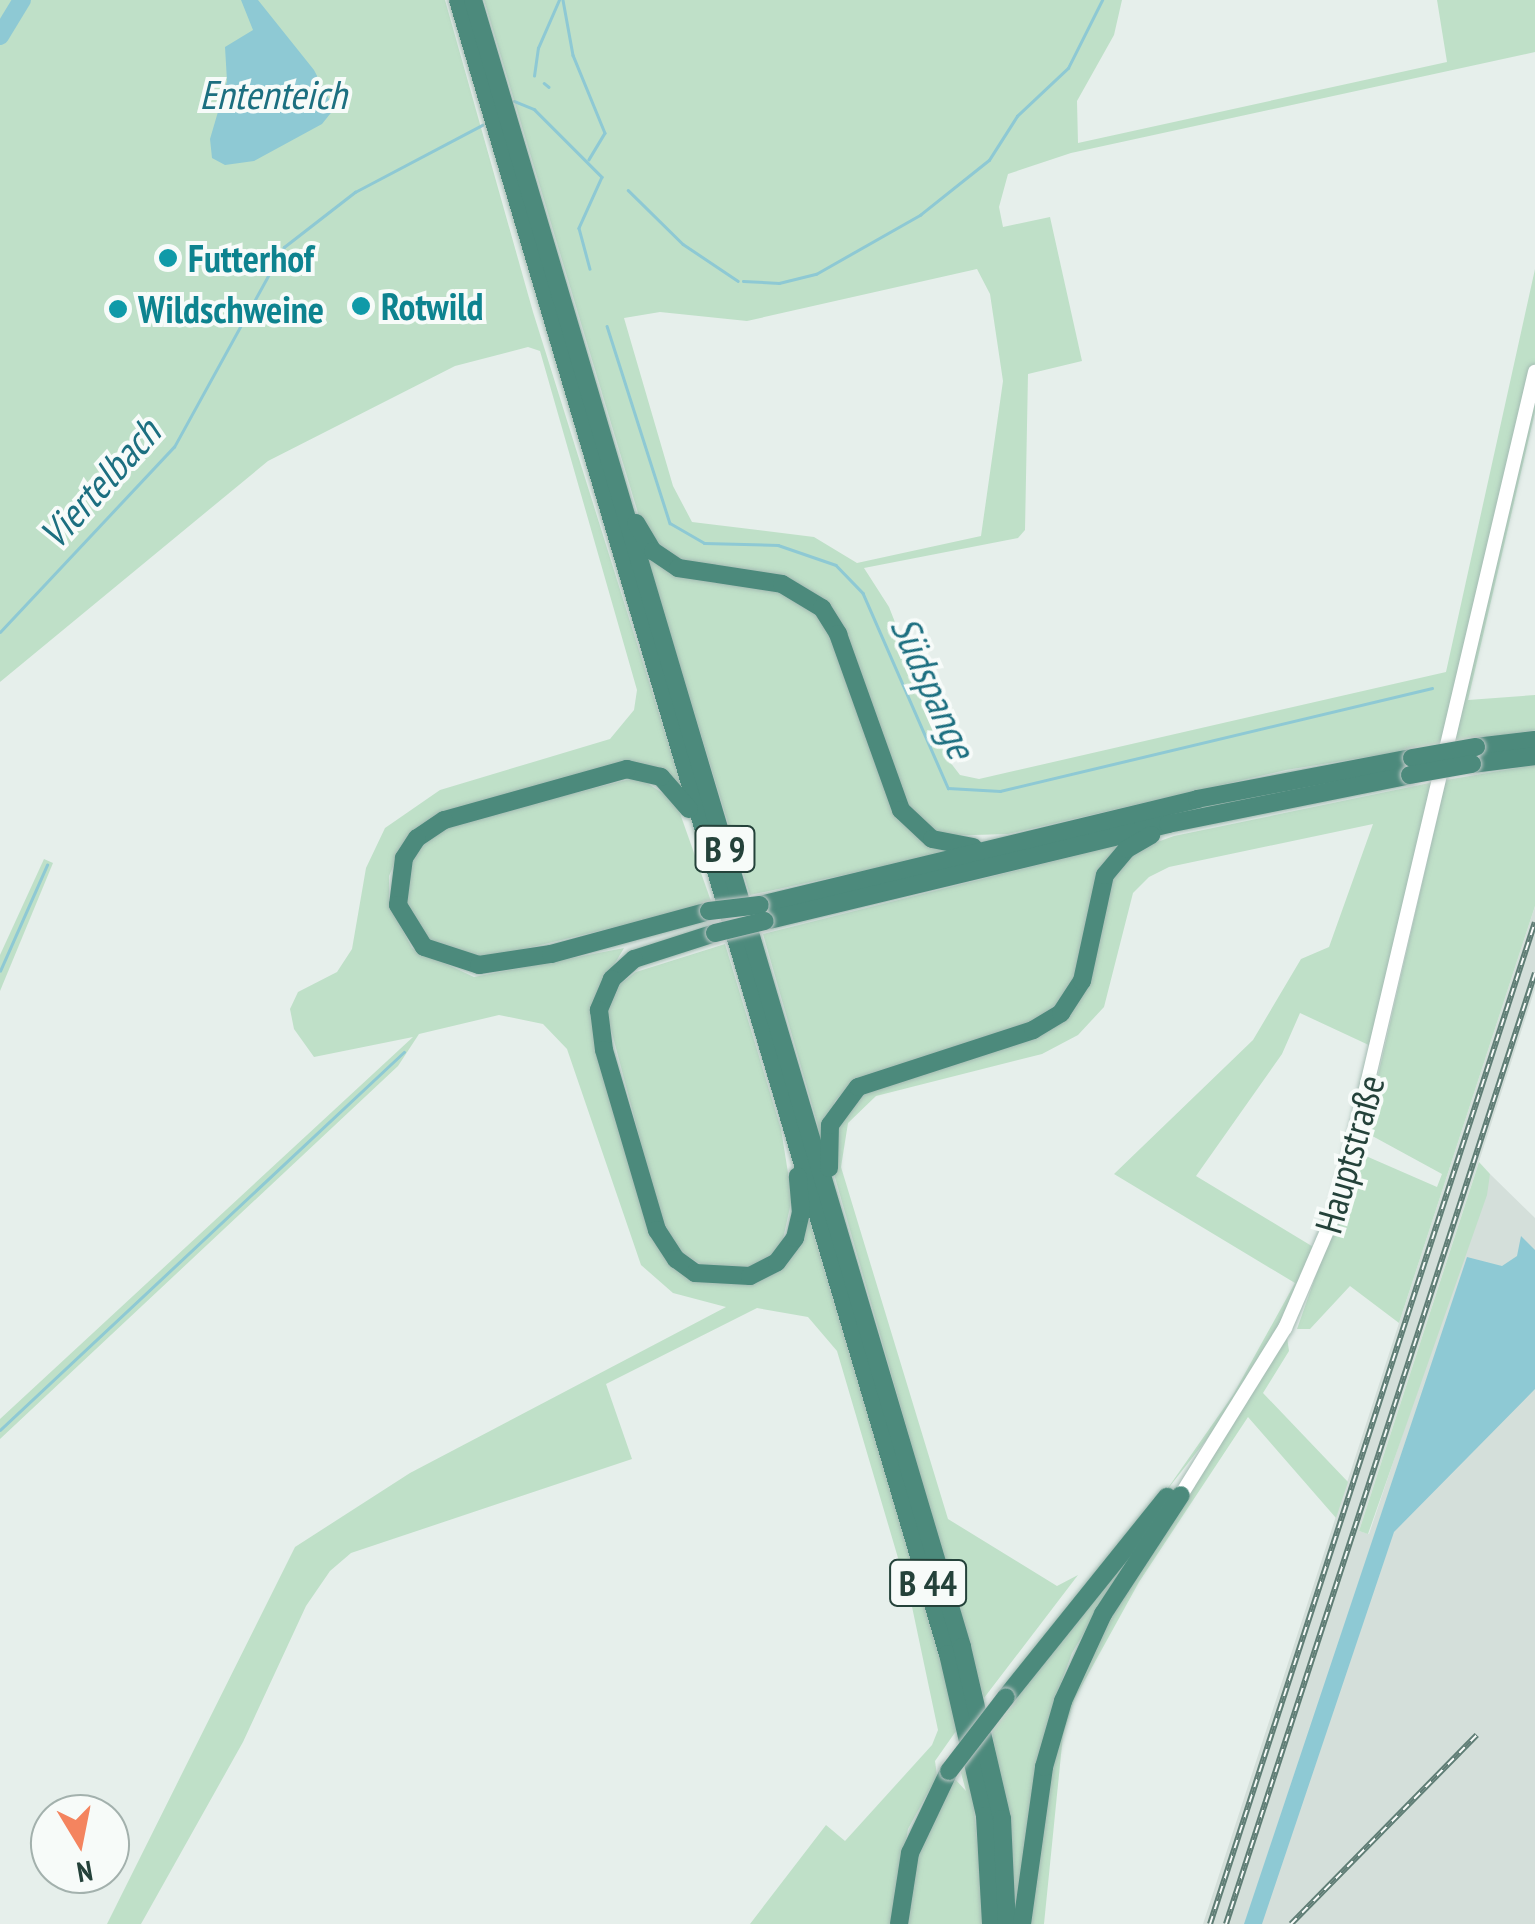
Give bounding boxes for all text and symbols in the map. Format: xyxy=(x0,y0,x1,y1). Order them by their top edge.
water label: Ententeich xyxy=(199,70,347,118)
place label: Futterhof xyxy=(188,235,314,281)
marker: Futterhof xyxy=(157,247,179,269)
place label: Rotwild xyxy=(381,283,483,329)
place label: Wildschweine xyxy=(138,286,324,332)
marker: Rotwild xyxy=(350,295,372,317)
marker: Wildschweine xyxy=(107,298,129,320)
water label: Viertelbach xyxy=(29,408,169,558)
water label: Südspange xyxy=(882,609,986,765)
road number: B 9 xyxy=(692,819,758,879)
street label: Hauptstraße xyxy=(1305,1070,1393,1238)
road number: B 44 xyxy=(888,1553,968,1613)
north arrow xyxy=(30,1794,130,1894)
text: N xyxy=(74,1853,96,1892)

